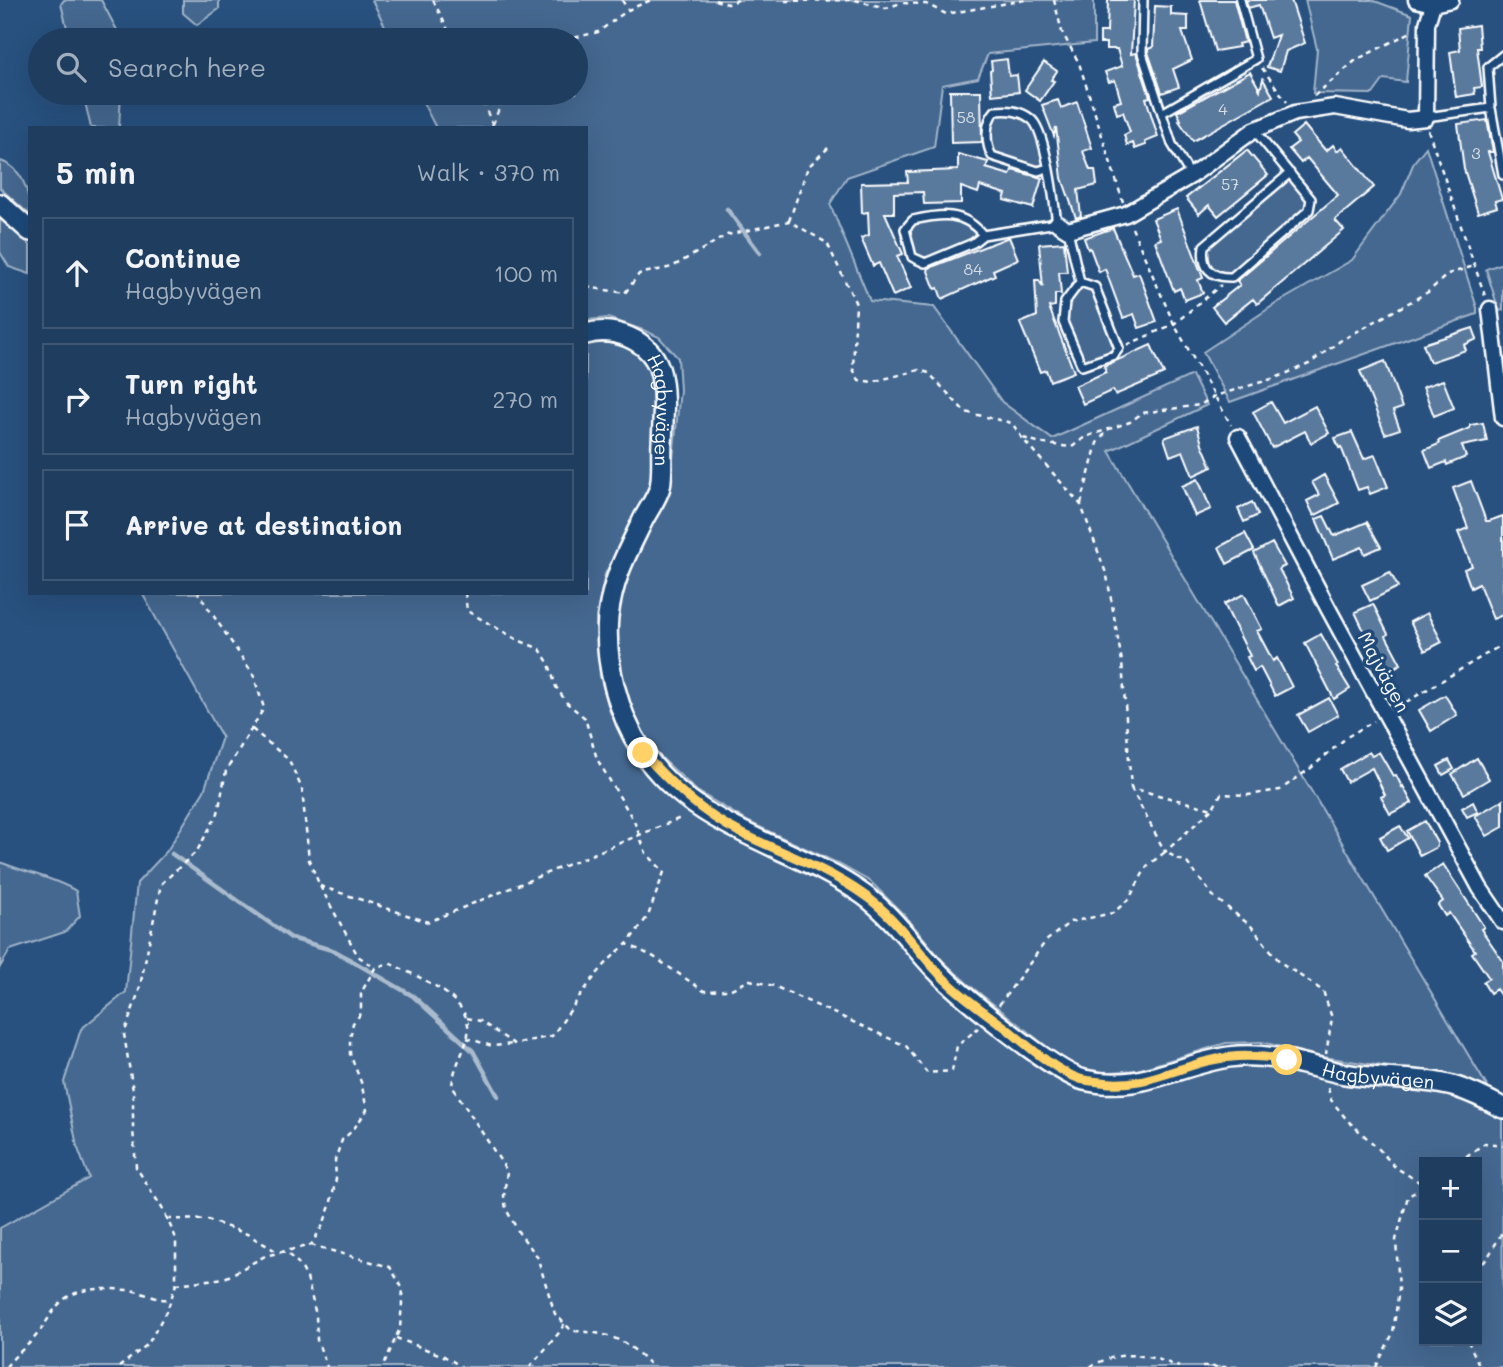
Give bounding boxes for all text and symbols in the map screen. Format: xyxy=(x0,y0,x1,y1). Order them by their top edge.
search box xyxy=(28,28,588,105)
icon: search xyxy=(52,48,90,86)
text: Search here xyxy=(108,50,266,84)
house number: 4 xyxy=(1218,98,1228,119)
house number: 58 xyxy=(956,106,976,127)
house number: 3 xyxy=(1471,142,1481,163)
text: 5 min xyxy=(56,152,136,192)
text: Walk · 370 m xyxy=(417,157,560,187)
house number: 57 xyxy=(1221,173,1239,194)
text: Continue xyxy=(125,241,241,275)
icon: ahead xyxy=(58,254,96,292)
text: 100 m xyxy=(494,258,558,288)
house number: 84 xyxy=(963,258,983,279)
text: Hagbyvägen xyxy=(125,275,262,305)
street label: Hagbyvägen xyxy=(642,349,677,466)
text: Turn right xyxy=(125,367,258,401)
icon: right xyxy=(58,380,96,418)
text: 270 m xyxy=(493,384,558,414)
text: Hagbyvägen xyxy=(125,401,262,431)
icon: arrive xyxy=(58,506,96,544)
text: Arrive at destination xyxy=(125,508,402,542)
street label: Majvägen xyxy=(1353,627,1416,716)
route end xyxy=(627,737,658,768)
route start xyxy=(1271,1044,1302,1075)
street label: Hagbyvägen xyxy=(1320,1056,1436,1094)
map controls xyxy=(1419,1157,1482,1346)
button: + xyxy=(1419,1157,1482,1220)
button: − xyxy=(1419,1220,1482,1283)
button: layers xyxy=(1419,1283,1482,1346)

